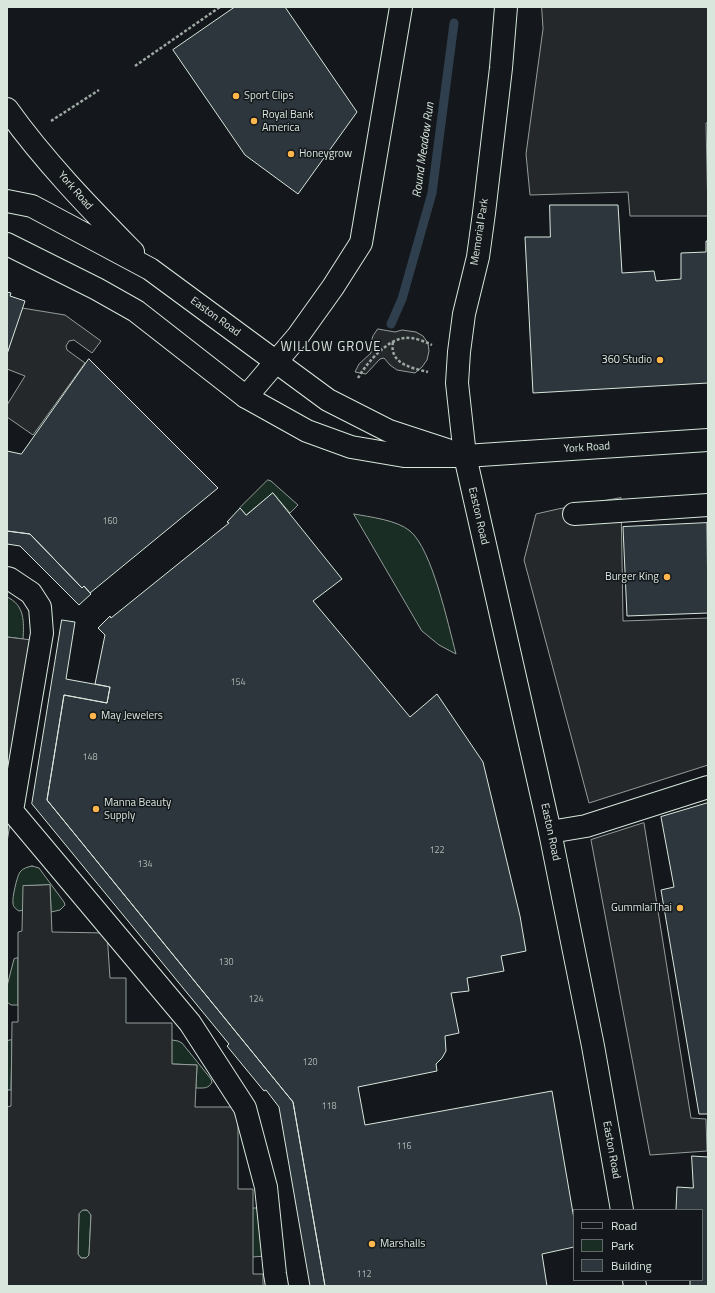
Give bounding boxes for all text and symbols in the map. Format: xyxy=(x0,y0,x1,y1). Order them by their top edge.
place label: Sport Clips xyxy=(244,89,293,103)
marker: Sport Clips xyxy=(231,91,241,101)
water label: Round Meadow Run xyxy=(410,101,438,199)
place label: Royal Bank America xyxy=(262,108,314,134)
marker: Royal Bank America xyxy=(249,116,259,126)
place label: Honeygrow xyxy=(299,147,352,161)
marker: Honeygrow xyxy=(286,149,296,159)
street label: York Road xyxy=(55,169,95,213)
street label: Memorial Park xyxy=(468,198,492,266)
street label: Easton Road xyxy=(187,294,243,340)
district label: WILLOW GROVE xyxy=(280,340,382,356)
place label: 360 Studio xyxy=(601,353,652,367)
marker: 360 Studio xyxy=(655,355,665,365)
street label: York Road xyxy=(563,440,611,456)
street label: Easton Road xyxy=(465,486,491,546)
house number: 160 xyxy=(102,517,118,527)
place label: Burger King xyxy=(605,570,659,584)
marker: Burger King xyxy=(662,572,672,582)
house number: 154 xyxy=(230,678,246,688)
place label: May Jewelers xyxy=(101,709,163,723)
marker: May Jewelers xyxy=(88,711,98,721)
house number: 148 xyxy=(82,753,98,763)
place label: Manna Beauty Supply xyxy=(104,796,171,822)
street label: Easton Road xyxy=(537,802,563,862)
marker: Manna Beauty Supply xyxy=(91,804,101,814)
house number: 122 xyxy=(429,846,445,856)
house number: 134 xyxy=(137,860,153,870)
place label: GummlaiThai xyxy=(611,901,672,915)
marker: GummlaiThai xyxy=(675,903,685,913)
house number: 130 xyxy=(218,958,234,968)
house number: 124 xyxy=(248,995,264,1005)
house number: 120 xyxy=(302,1058,318,1068)
house number: 118 xyxy=(321,1102,337,1112)
street label: Easton Road xyxy=(599,1120,623,1180)
house number: 116 xyxy=(396,1142,412,1152)
legend xyxy=(573,1209,703,1281)
text: Road xyxy=(611,1216,637,1235)
text: Park xyxy=(611,1236,634,1255)
place label: Marshalls xyxy=(380,1237,425,1251)
marker: Marshalls xyxy=(367,1239,377,1249)
text: Building xyxy=(611,1256,652,1275)
house number: 112 xyxy=(356,1270,372,1280)

